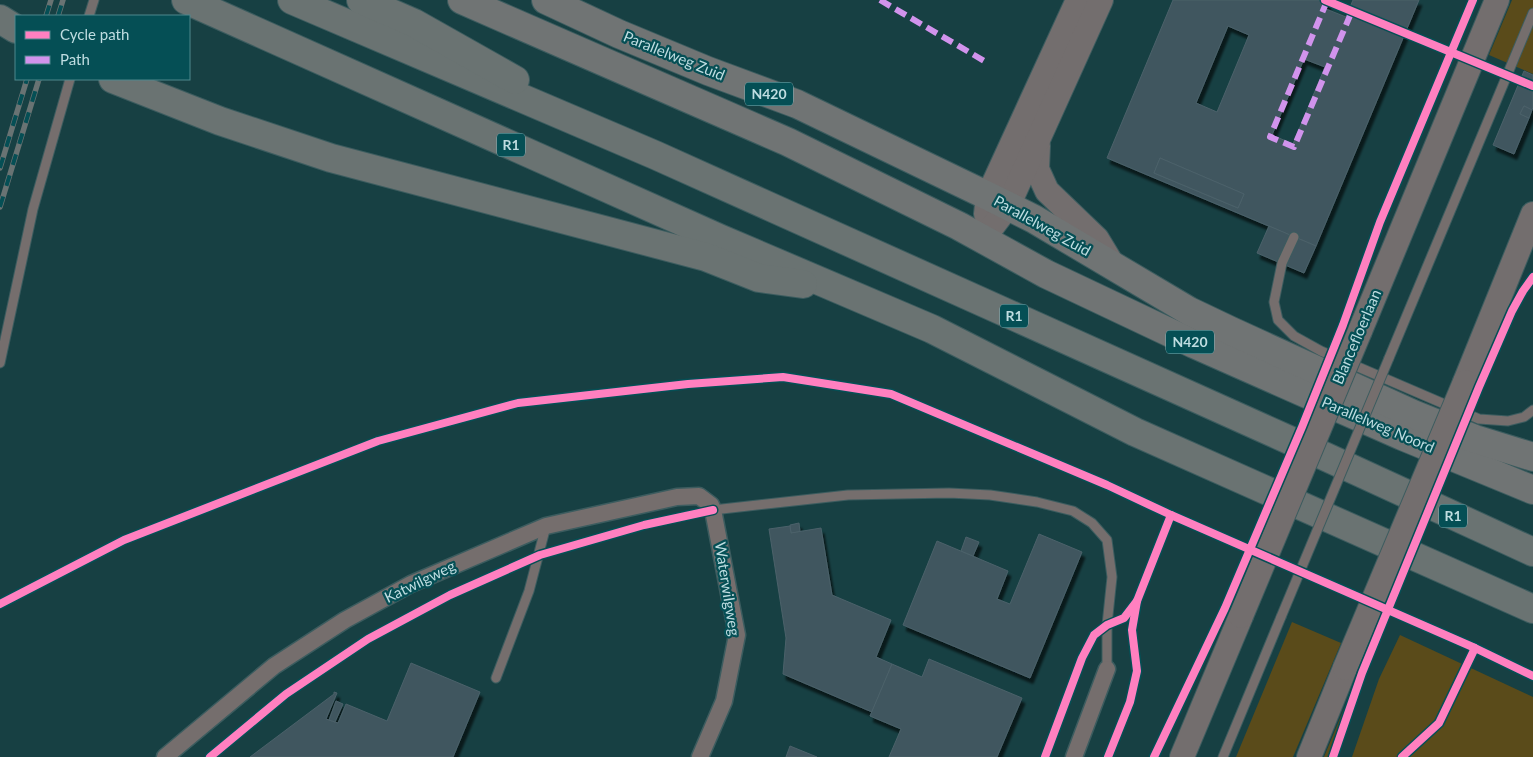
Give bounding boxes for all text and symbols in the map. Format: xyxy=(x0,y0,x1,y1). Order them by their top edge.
legend xyxy=(15,15,190,80)
text: Cycle path xyxy=(60,25,129,43)
street label: Parallelweg Zuid xyxy=(621,27,728,84)
text: Path xyxy=(60,50,90,68)
road number: N420 xyxy=(745,82,793,106)
road number: R1 xyxy=(497,134,525,156)
street label: Parallelweg Zuid xyxy=(991,191,1094,259)
street label: Blancefloerlaan xyxy=(1328,286,1384,387)
road number: R1 xyxy=(1000,304,1028,328)
road number: N420 xyxy=(1166,331,1214,354)
street label: Parallelweg Noord xyxy=(1319,392,1437,456)
road number: R1 xyxy=(1439,504,1467,528)
street label: Waterwilgweg xyxy=(712,541,744,637)
street label: Katwilgweg xyxy=(381,556,458,606)

